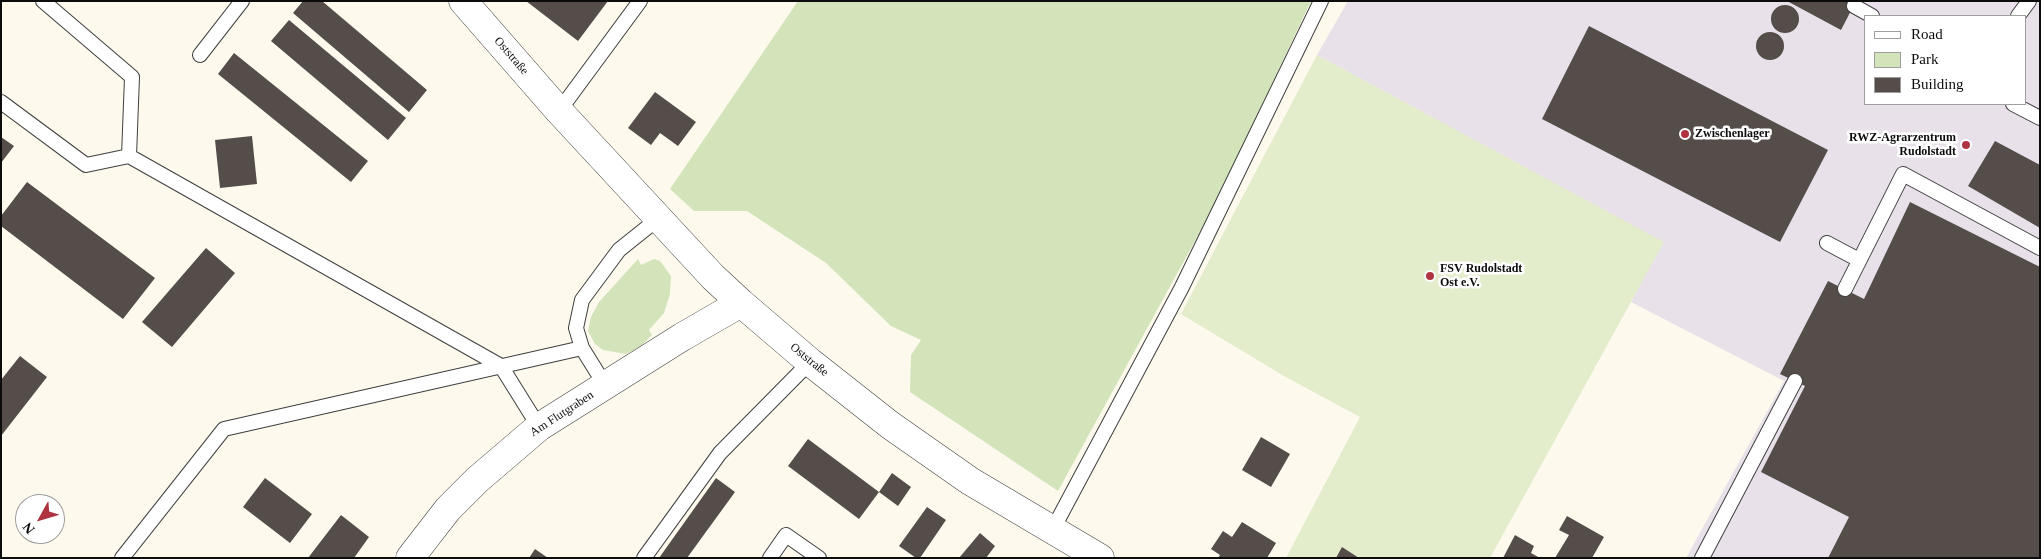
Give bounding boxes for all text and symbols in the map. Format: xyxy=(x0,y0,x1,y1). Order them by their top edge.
legend xyxy=(1864,15,2026,105)
text: Road xyxy=(1911,26,1943,42)
street label: Oststraße xyxy=(491,34,531,78)
text: Park xyxy=(1911,51,1939,67)
text: Building xyxy=(1911,76,1964,92)
place label: Zwischenlager xyxy=(1695,127,1770,141)
marker: Zwischenlager xyxy=(1679,128,1691,140)
place label: RWZ-Agrarzentrum Rudolstadt xyxy=(1849,131,1956,159)
marker: RWZ-Agrarzentrum Rudolstadt xyxy=(1960,139,1972,151)
place label: FSV Rudolstadt Ost e.V. xyxy=(1440,262,1522,290)
marker: FSV Rudolstadt Ost e.V. xyxy=(1424,270,1436,282)
street label: Oststraße xyxy=(787,340,831,380)
street label: Am Flutgraben xyxy=(527,388,597,440)
north arrow xyxy=(15,494,65,544)
text: N xyxy=(20,519,38,537)

